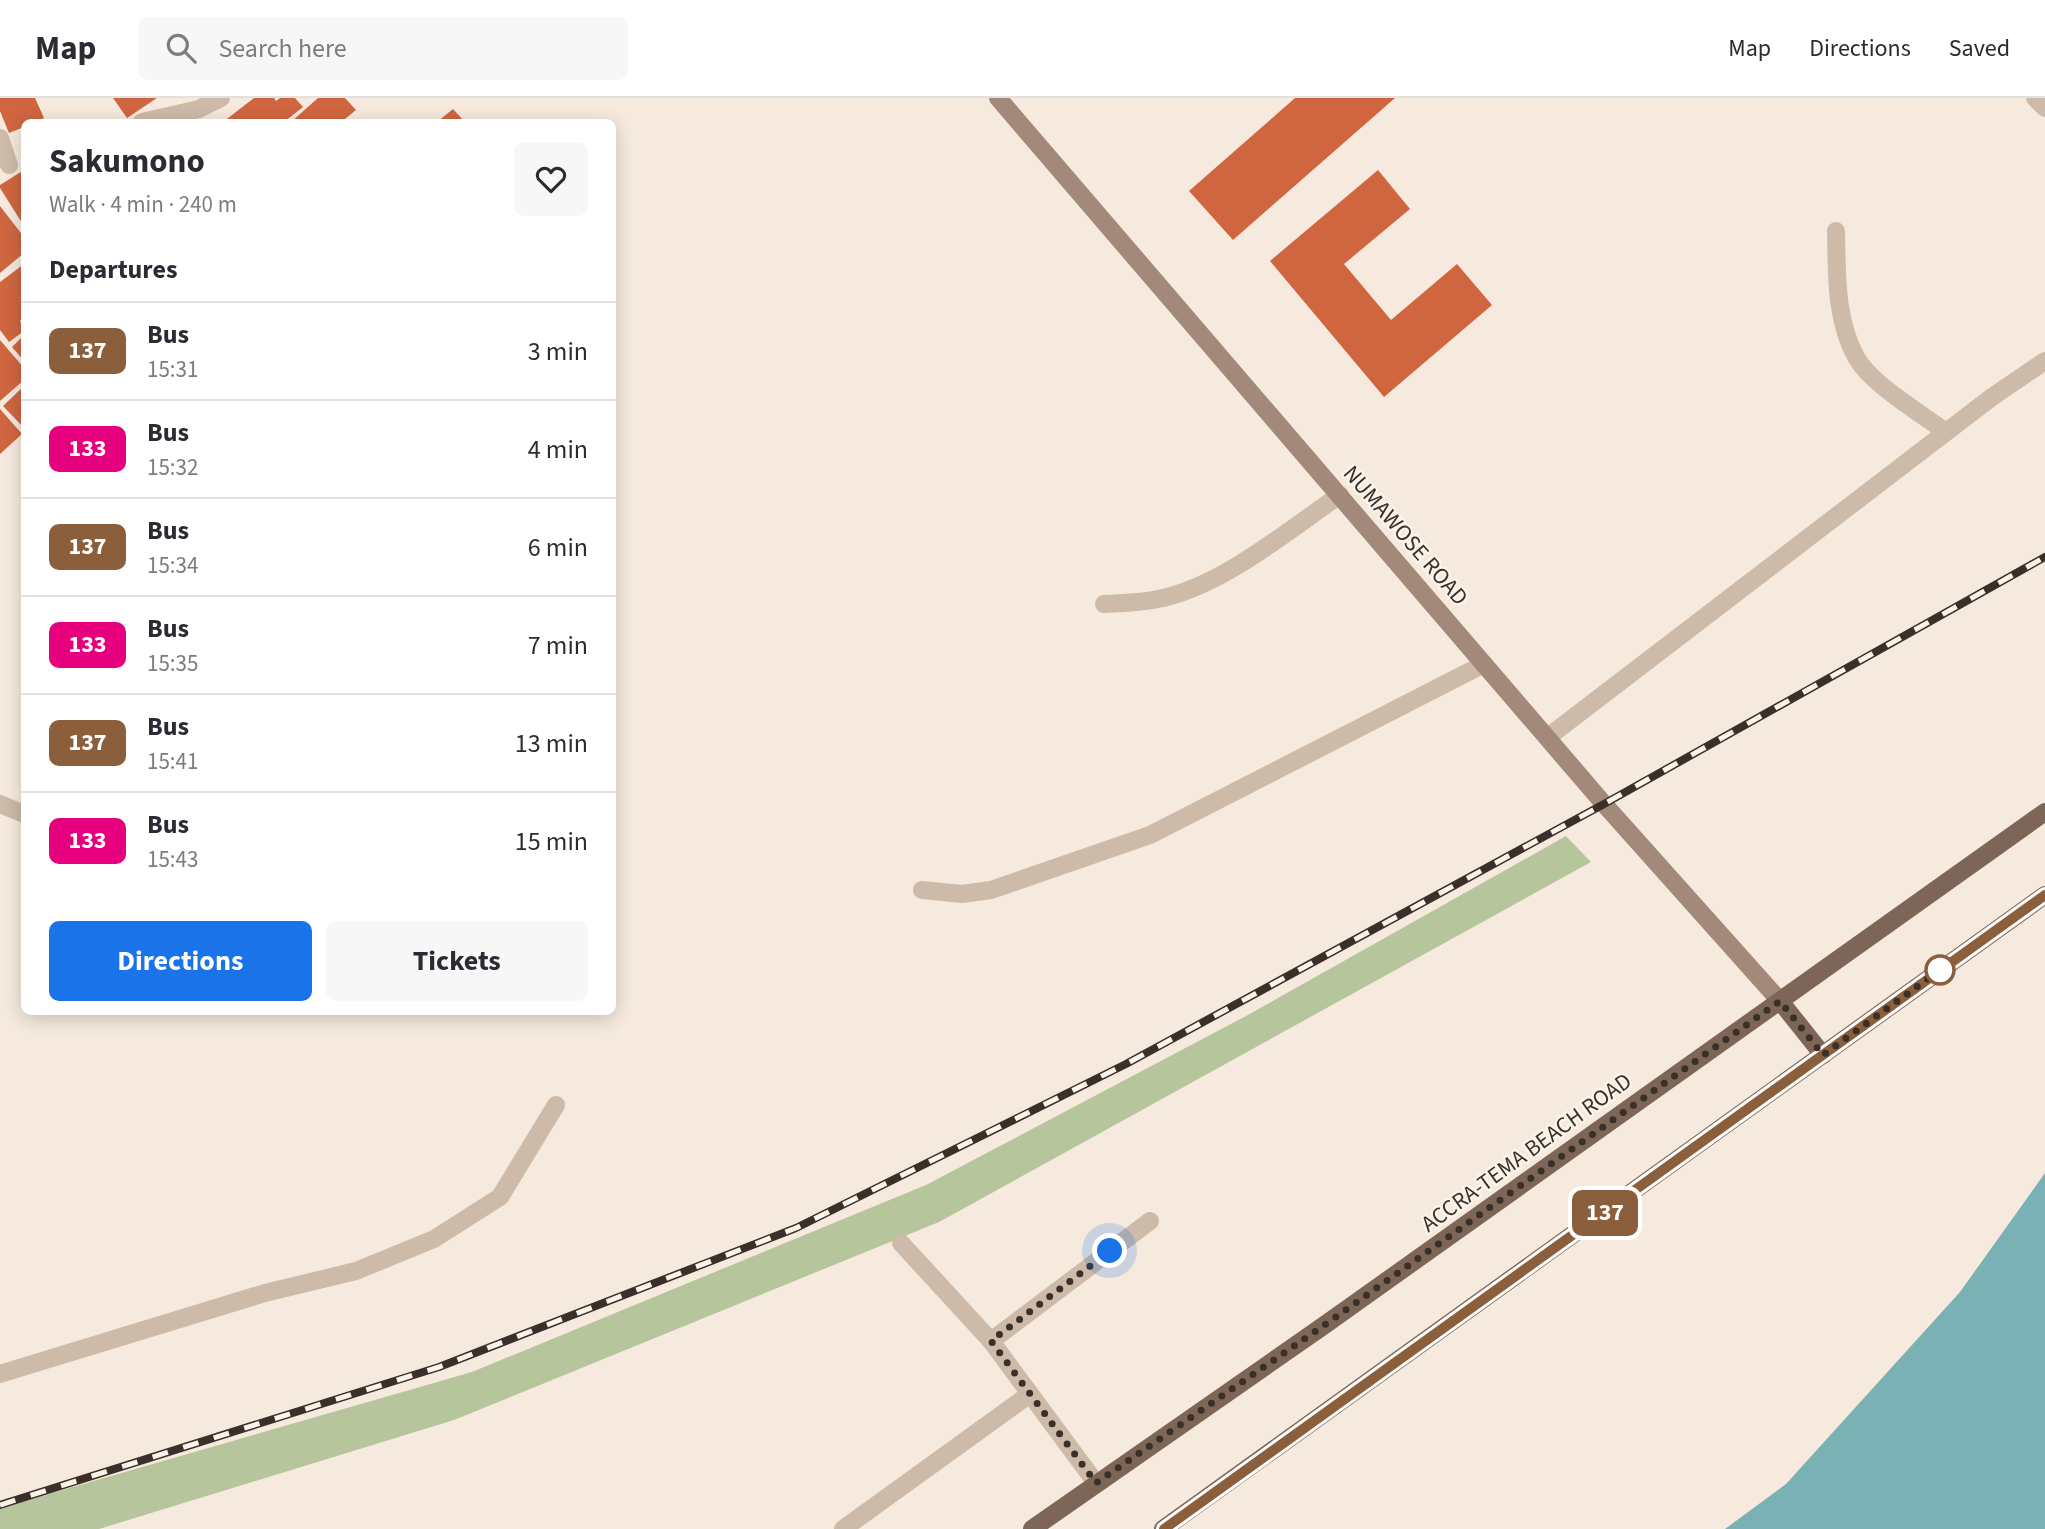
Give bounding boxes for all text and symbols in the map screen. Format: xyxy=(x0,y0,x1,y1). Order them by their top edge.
search box xyxy=(138,17,628,80)
text: Map xyxy=(35,25,96,72)
icon: search xyxy=(162,29,200,67)
text: Search here xyxy=(218,30,347,67)
text: Map xyxy=(1728,31,1771,66)
text: Directions xyxy=(1809,31,1911,66)
text: Saved xyxy=(1949,31,2010,66)
text: Sakumono xyxy=(49,138,205,185)
button: heart xyxy=(514,142,588,216)
text: Walk · 4 min · 240 m xyxy=(49,188,237,221)
text: Departures xyxy=(49,251,177,288)
text: Bus xyxy=(147,316,189,353)
text: 137 xyxy=(68,333,107,368)
text: 3 min xyxy=(528,333,588,370)
text: 15:31 xyxy=(147,353,198,386)
text: Bus xyxy=(147,414,189,451)
text: 133 xyxy=(68,431,107,466)
text: 4 min xyxy=(528,431,588,468)
text: 15:32 xyxy=(147,451,198,484)
street label: NUMAWOSE ROAD xyxy=(1335,458,1476,613)
text: Bus xyxy=(147,512,189,549)
text: 137 xyxy=(68,529,107,564)
text: 6 min xyxy=(528,529,588,566)
text: 15:34 xyxy=(147,549,198,582)
text: Bus xyxy=(147,610,189,647)
text: 133 xyxy=(68,627,107,662)
text: 7 min xyxy=(528,627,588,664)
text: 15:35 xyxy=(147,647,198,680)
text: Bus xyxy=(147,708,189,745)
text: 137 xyxy=(68,725,107,760)
text: 13 min xyxy=(515,725,588,762)
text: 15:41 xyxy=(147,745,198,778)
text: Bus xyxy=(147,806,189,843)
text: 133 xyxy=(68,823,107,858)
text: 15 min xyxy=(515,823,588,860)
text: 15:43 xyxy=(147,843,198,876)
button: Directions xyxy=(49,921,312,1001)
button: Tickets xyxy=(326,921,588,1001)
unlabelled marker xyxy=(1925,955,1955,985)
street label: ACCRA-TEMA BEACH ROAD xyxy=(1414,1065,1638,1240)
line badge: 137 xyxy=(1565,1190,1645,1236)
text: 137 xyxy=(1586,1195,1624,1230)
your location xyxy=(1092,1233,1127,1268)

